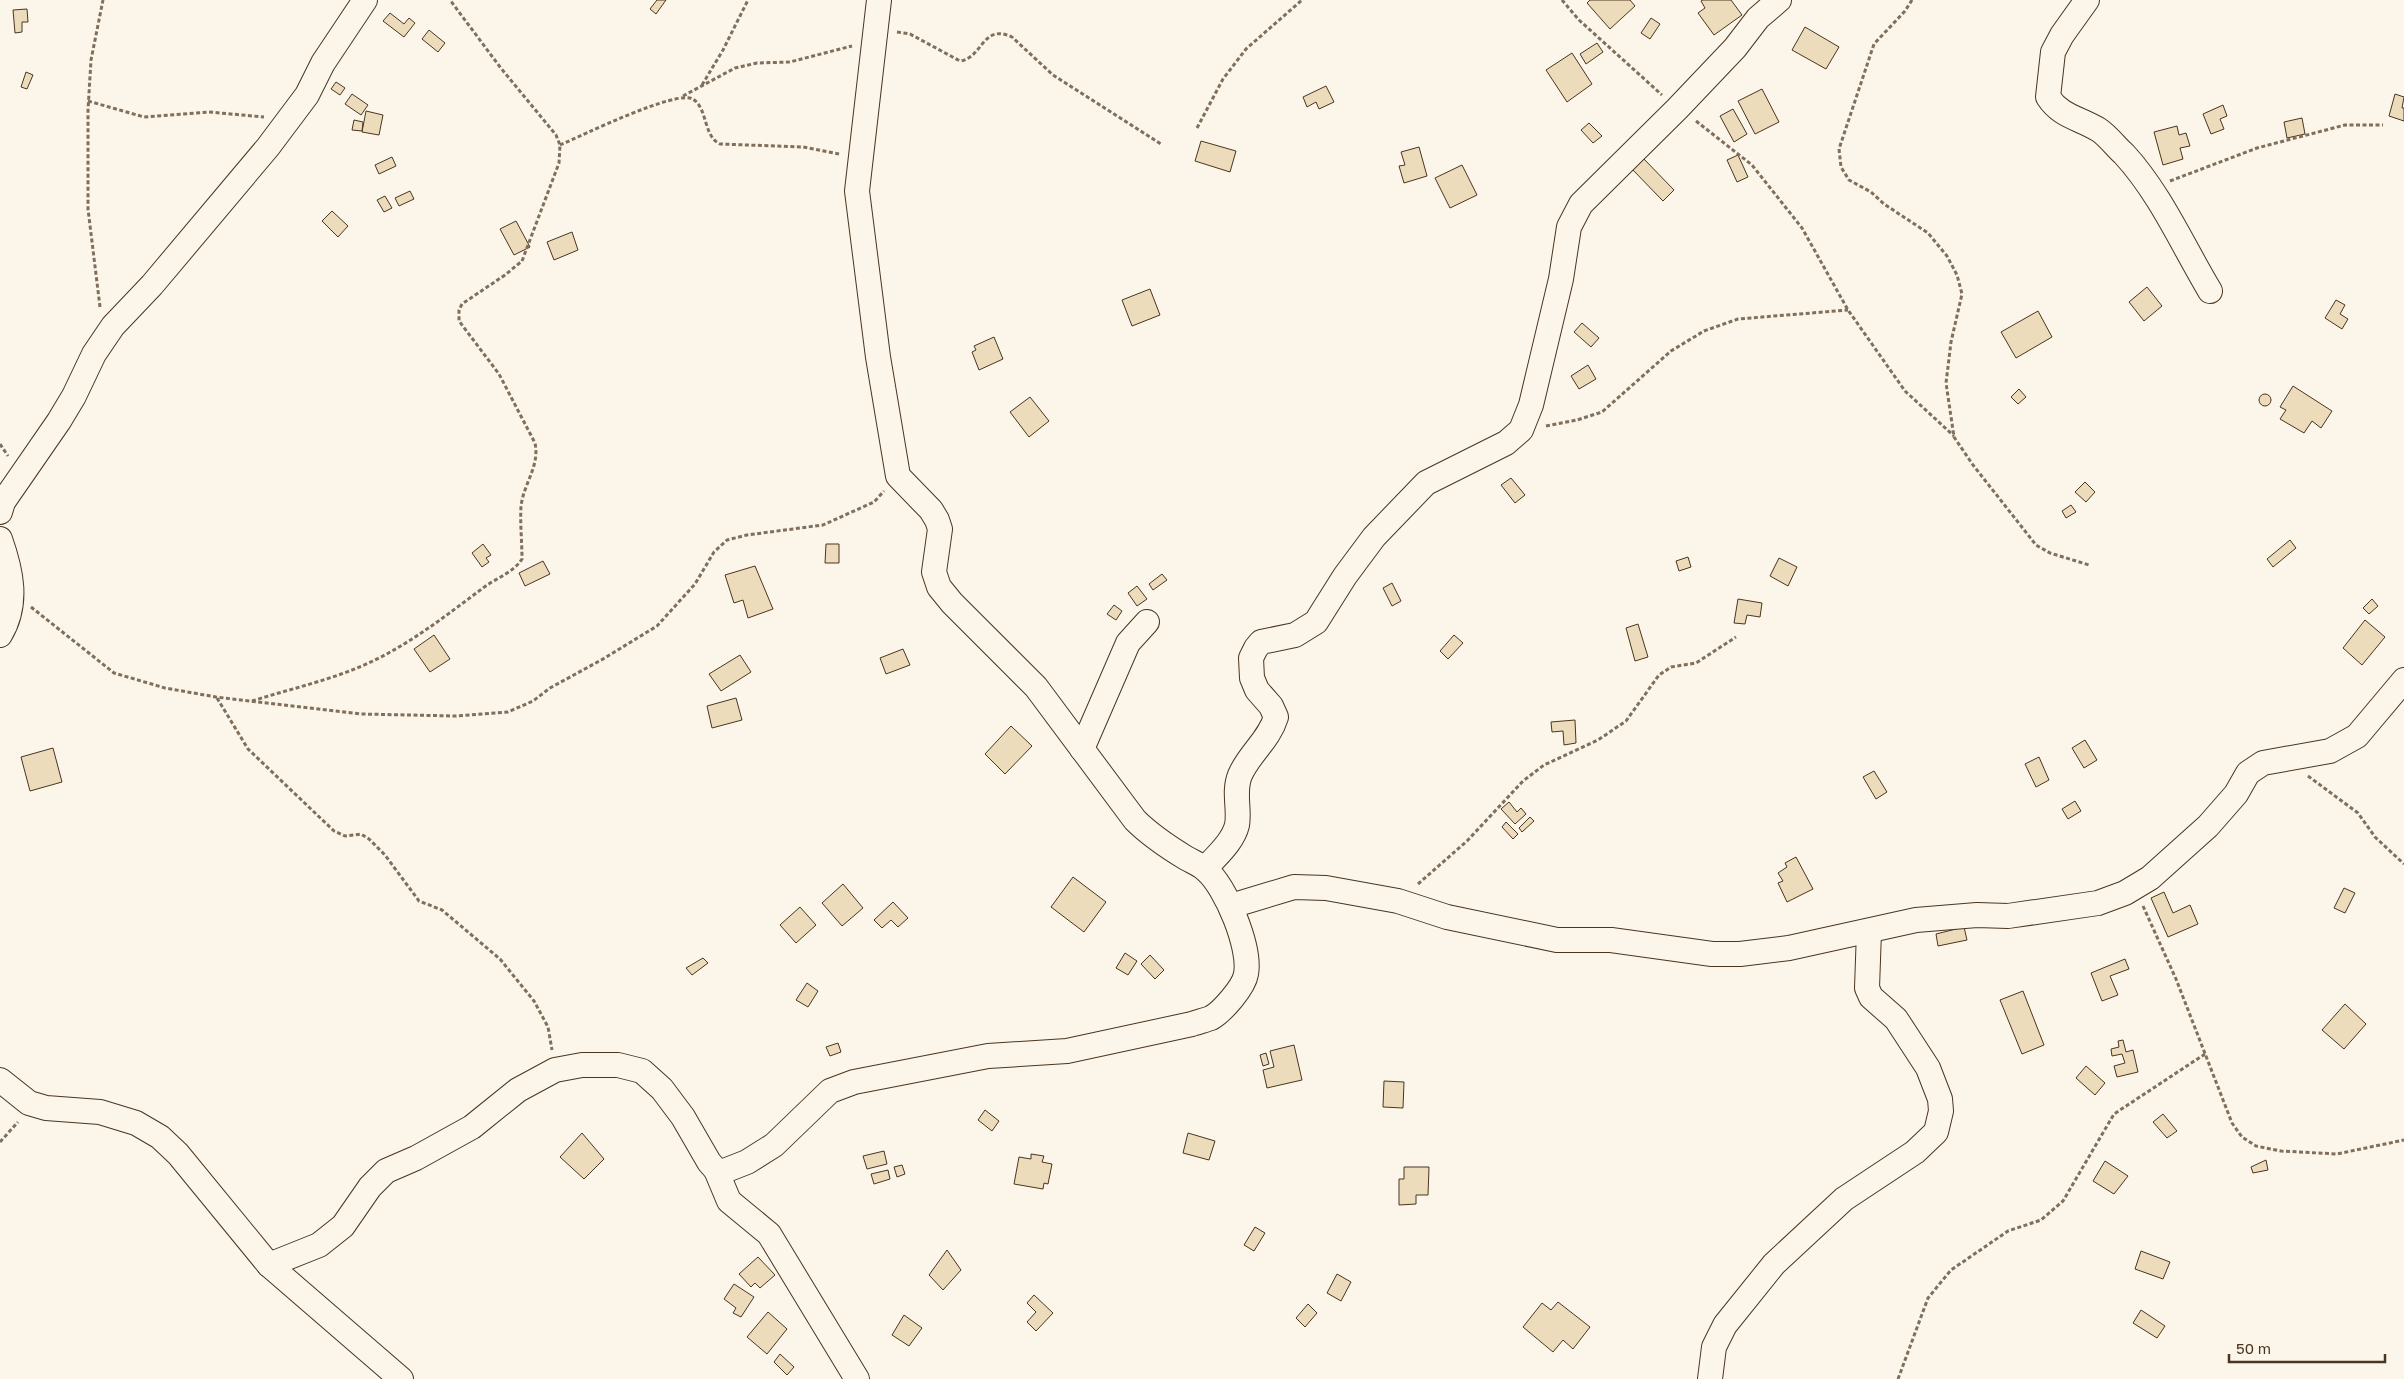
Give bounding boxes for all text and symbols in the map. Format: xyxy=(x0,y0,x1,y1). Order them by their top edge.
scale bar xyxy=(2229,1332,2385,1364)
text: 50 m xyxy=(2236,1339,2271,1357)

